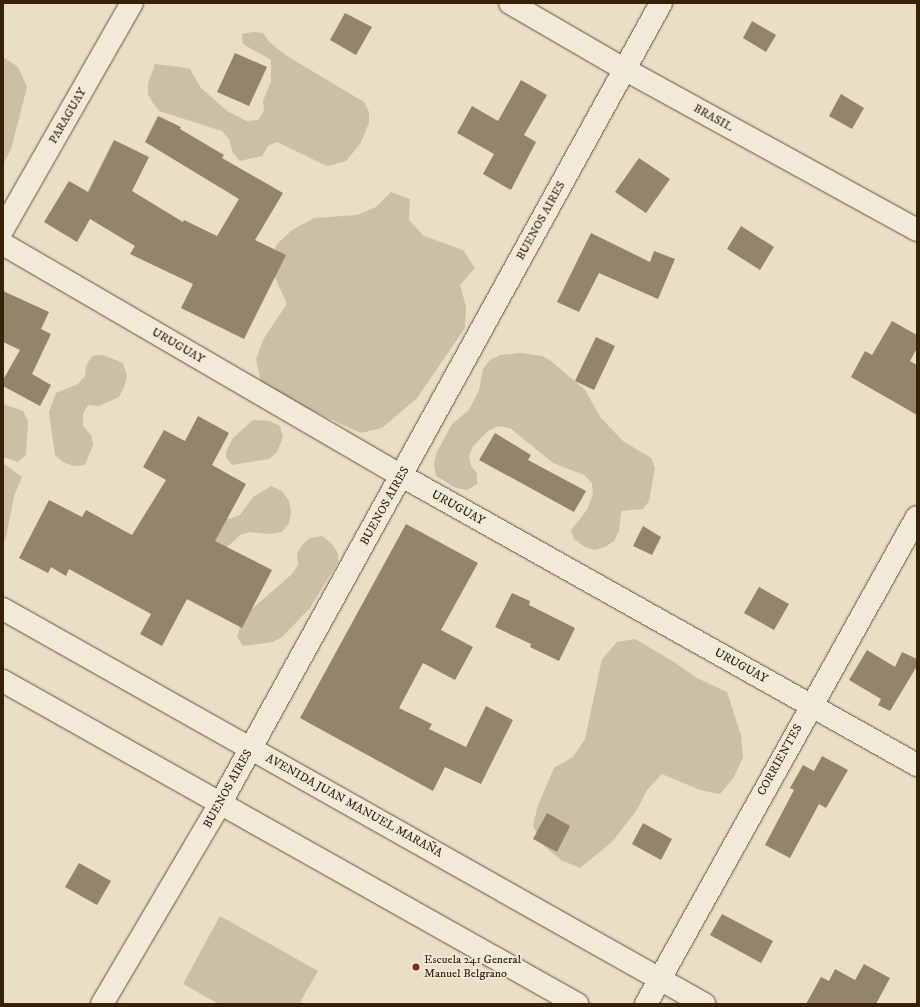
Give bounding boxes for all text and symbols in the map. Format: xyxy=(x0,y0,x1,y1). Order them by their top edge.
street label: PARAGUAY xyxy=(46,85,90,147)
street label: BRASIL xyxy=(691,101,735,135)
street label: BUENOS AIRES xyxy=(513,179,569,263)
street label: URUGUAY xyxy=(149,325,207,367)
street label: BUENOS AIRES xyxy=(357,464,413,548)
street label: URUGUAY xyxy=(429,487,487,529)
street label: URUGUAY xyxy=(712,645,770,687)
street label: CORRIENTES xyxy=(754,722,806,798)
street label: BUENOS AIRES xyxy=(200,747,256,831)
street label: AVENIDA JUAN MANUEL MARAÑA xyxy=(263,751,445,861)
place label: Escuela 241 General Manuel Belgrano xyxy=(424,953,521,981)
marker: Escuela 241 General Manuel Belgrano xyxy=(411,962,421,972)

